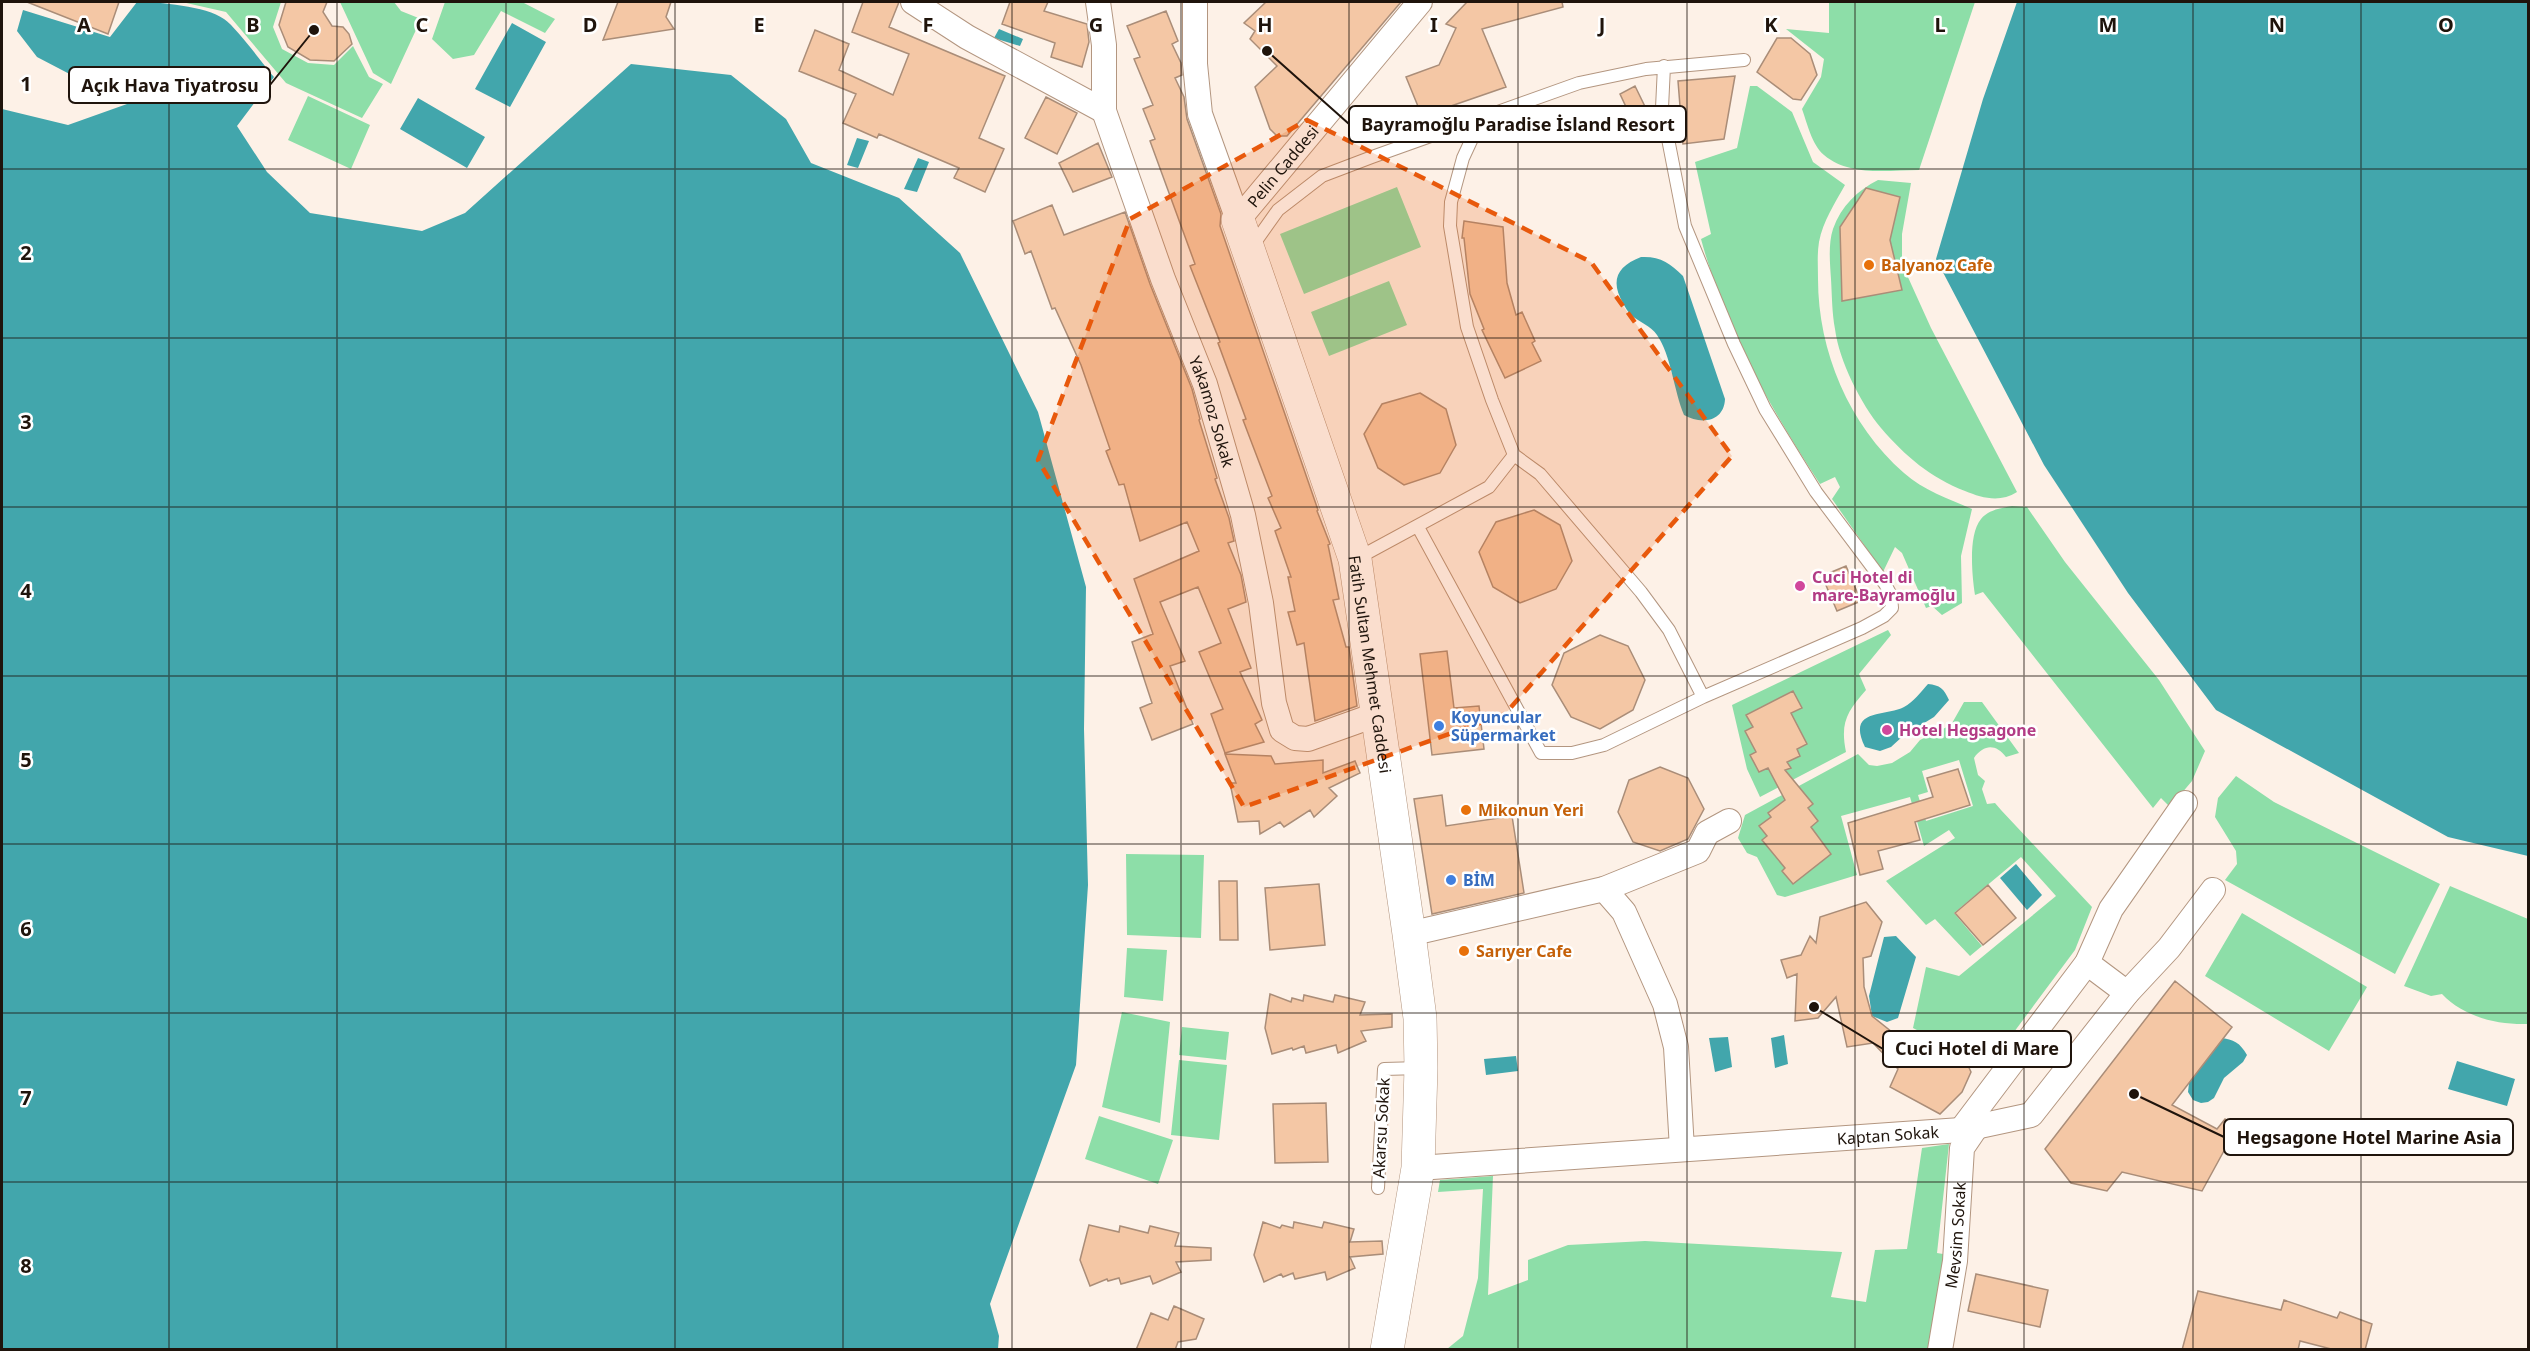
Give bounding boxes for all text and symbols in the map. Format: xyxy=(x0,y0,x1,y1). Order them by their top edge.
text: A xyxy=(77,11,91,38)
text: B xyxy=(246,11,260,38)
text: C xyxy=(416,11,429,38)
text: D xyxy=(583,11,597,38)
text: E xyxy=(753,11,765,38)
text: F xyxy=(923,11,933,38)
text: G xyxy=(1089,11,1103,38)
text: H xyxy=(1257,11,1273,38)
text: I xyxy=(1430,11,1438,38)
text: J xyxy=(1597,11,1605,38)
text: K xyxy=(1764,11,1778,38)
text: L xyxy=(1934,11,1946,38)
text: M xyxy=(2099,11,2117,38)
text: N xyxy=(2269,11,2285,38)
text: O xyxy=(2438,11,2454,38)
callout: Açık Hava Tiyatrosu xyxy=(69,67,270,103)
text: 1 xyxy=(20,70,32,97)
text: Açık Hava Tiyatrosu xyxy=(81,73,259,97)
callout: Bayramoğlu Paradise İsland Resort xyxy=(1349,106,1686,142)
text: Bayramoğlu Paradise İsland Resort xyxy=(1361,112,1675,136)
street label: Pelin Caddesi xyxy=(1242,121,1324,212)
text: 2 xyxy=(20,239,32,266)
place label: Balyanoz Cafe xyxy=(1881,254,1993,276)
marker: Balyanoz Cafe xyxy=(1862,258,1876,272)
street label: Yakamoz Sokak xyxy=(1184,353,1240,470)
text: 3 xyxy=(20,408,32,435)
street label: Fatih Sultan Mehmet Caddesi xyxy=(1344,554,1397,775)
place label: Cuci Hotel di mare-Bayramoğlu xyxy=(1812,566,1955,606)
text: 4 xyxy=(20,577,32,604)
marker: Cuci Hotel di mare-Bayramoğlu xyxy=(1793,579,1807,593)
place label: Koyuncular Süpermarket xyxy=(1451,706,1556,746)
marker: Koyuncular Süpermarket xyxy=(1432,719,1446,733)
place label: Hotel Hegsagone xyxy=(1899,719,2036,741)
marker: Hotel Hegsagone xyxy=(1880,723,1894,737)
text: 5 xyxy=(20,746,32,773)
place label: Mikonun Yeri xyxy=(1478,799,1584,821)
marker: Mikonun Yeri xyxy=(1459,803,1473,817)
place label: BİM xyxy=(1463,869,1495,891)
marker: BİM xyxy=(1444,873,1458,887)
text: 6 xyxy=(20,915,32,942)
place label: Sarıyer Cafe xyxy=(1476,940,1572,962)
marker: Sarıyer Cafe xyxy=(1457,944,1471,958)
callout: Cuci Hotel di Mare xyxy=(1883,1031,2071,1067)
text: Cuci Hotel di Mare xyxy=(1895,1036,2059,1060)
street label: Akarsu Sokak xyxy=(1367,1077,1395,1179)
text: 7 xyxy=(20,1084,32,1111)
callout: Hegsagone Hotel Marine Asia xyxy=(2224,1119,2513,1155)
street label: Kaptan Sokak xyxy=(1836,1121,1940,1150)
text: Hegsagone Hotel Marine Asia xyxy=(2236,1125,2502,1149)
street label: Mevsim Sokak xyxy=(1940,1181,1971,1290)
text: 8 xyxy=(20,1252,32,1279)

